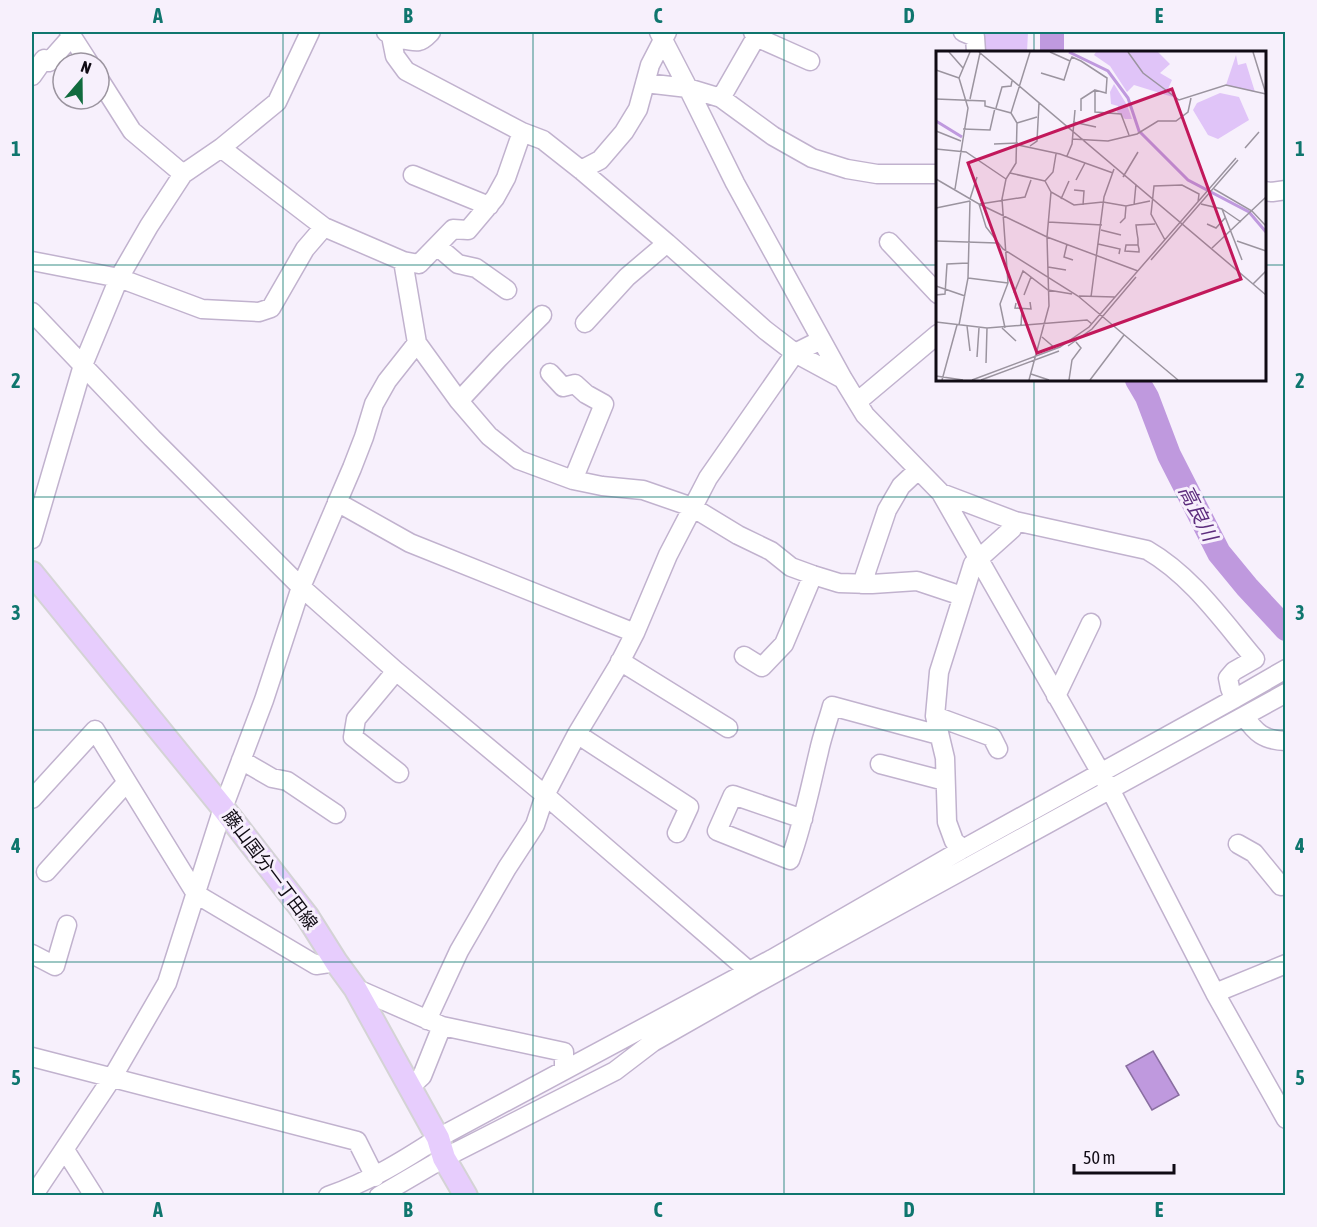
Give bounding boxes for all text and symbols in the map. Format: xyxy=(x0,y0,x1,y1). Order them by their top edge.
text: A xyxy=(152,4,163,27)
text: B xyxy=(403,4,413,27)
text: C xyxy=(654,4,663,27)
text: D xyxy=(903,4,915,27)
text: E xyxy=(1155,4,1164,27)
north arrow xyxy=(51,51,111,111)
inset map xyxy=(936,51,1266,381)
text: N xyxy=(79,57,94,77)
text: 1 xyxy=(11,137,21,160)
text: 1 xyxy=(1295,137,1305,160)
text: 2 xyxy=(11,369,21,392)
text: 2 xyxy=(1295,369,1305,392)
water label: 高良川 xyxy=(1175,481,1223,547)
text: 3 xyxy=(11,601,21,624)
text: 3 xyxy=(1295,601,1305,624)
street label: 藤山国分一丁田線 xyxy=(219,806,322,934)
text: 4 xyxy=(10,834,21,857)
text: 4 xyxy=(1294,834,1305,857)
text: 5 xyxy=(11,1066,21,1089)
text: 5 xyxy=(1295,1066,1305,1089)
scale bar xyxy=(1074,1137,1174,1175)
text: 50 m xyxy=(1083,1147,1115,1168)
text: A xyxy=(152,1198,163,1221)
text: B xyxy=(403,1198,413,1221)
text: C xyxy=(654,1198,663,1221)
text: D xyxy=(903,1198,915,1221)
text: E xyxy=(1155,1198,1164,1221)

